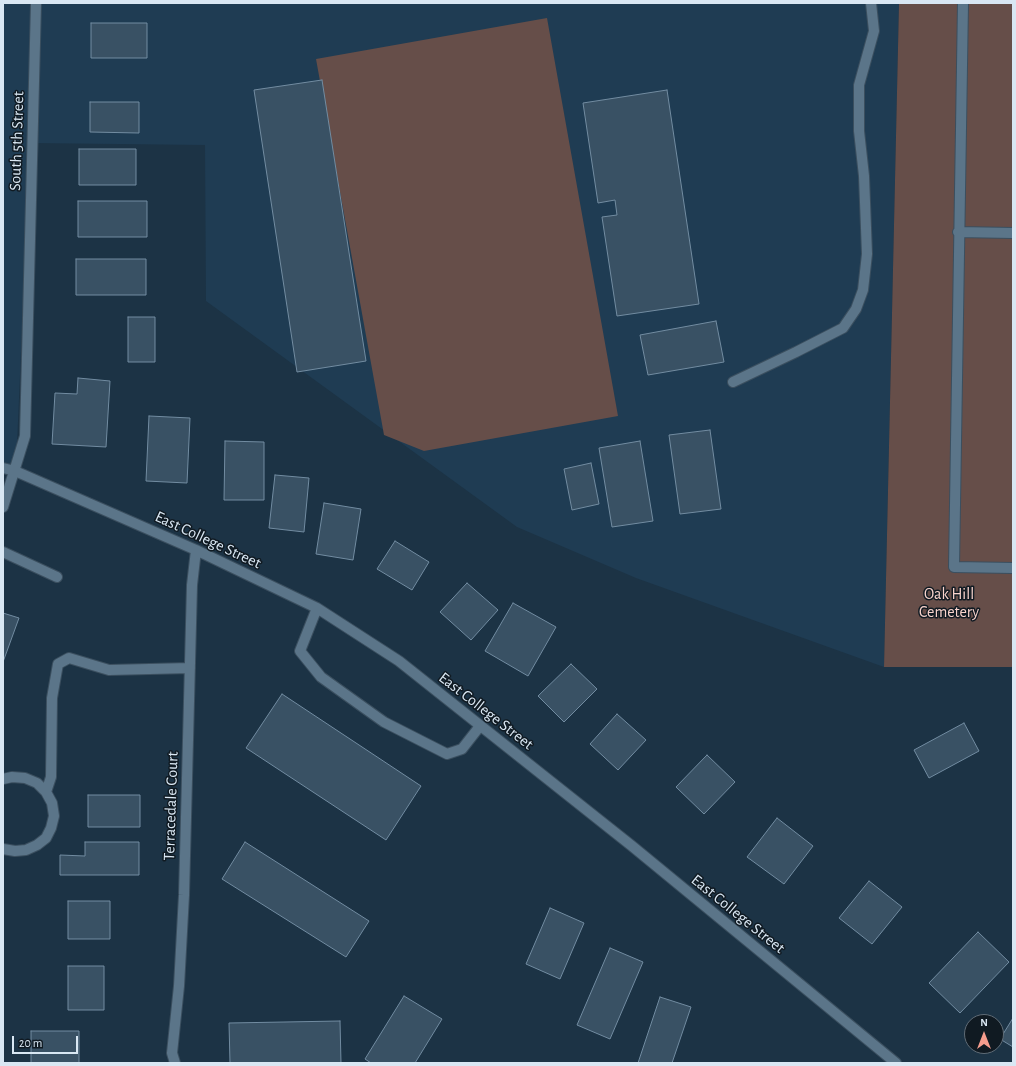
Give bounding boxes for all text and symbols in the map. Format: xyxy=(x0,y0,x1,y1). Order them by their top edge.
street label: South 5th Street xyxy=(6,91,28,191)
street label: East College Street xyxy=(152,507,264,573)
park label: Oak Hill Cemetery xyxy=(919,584,979,622)
street label: East College Street xyxy=(435,668,537,754)
street label: Terracedale Court xyxy=(160,751,182,861)
street label: East College Street xyxy=(687,870,789,958)
north arrow xyxy=(964,1014,1004,1054)
text: N xyxy=(980,1017,988,1028)
scale bar xyxy=(14,1028,80,1054)
text: 20 m xyxy=(19,1037,42,1049)

